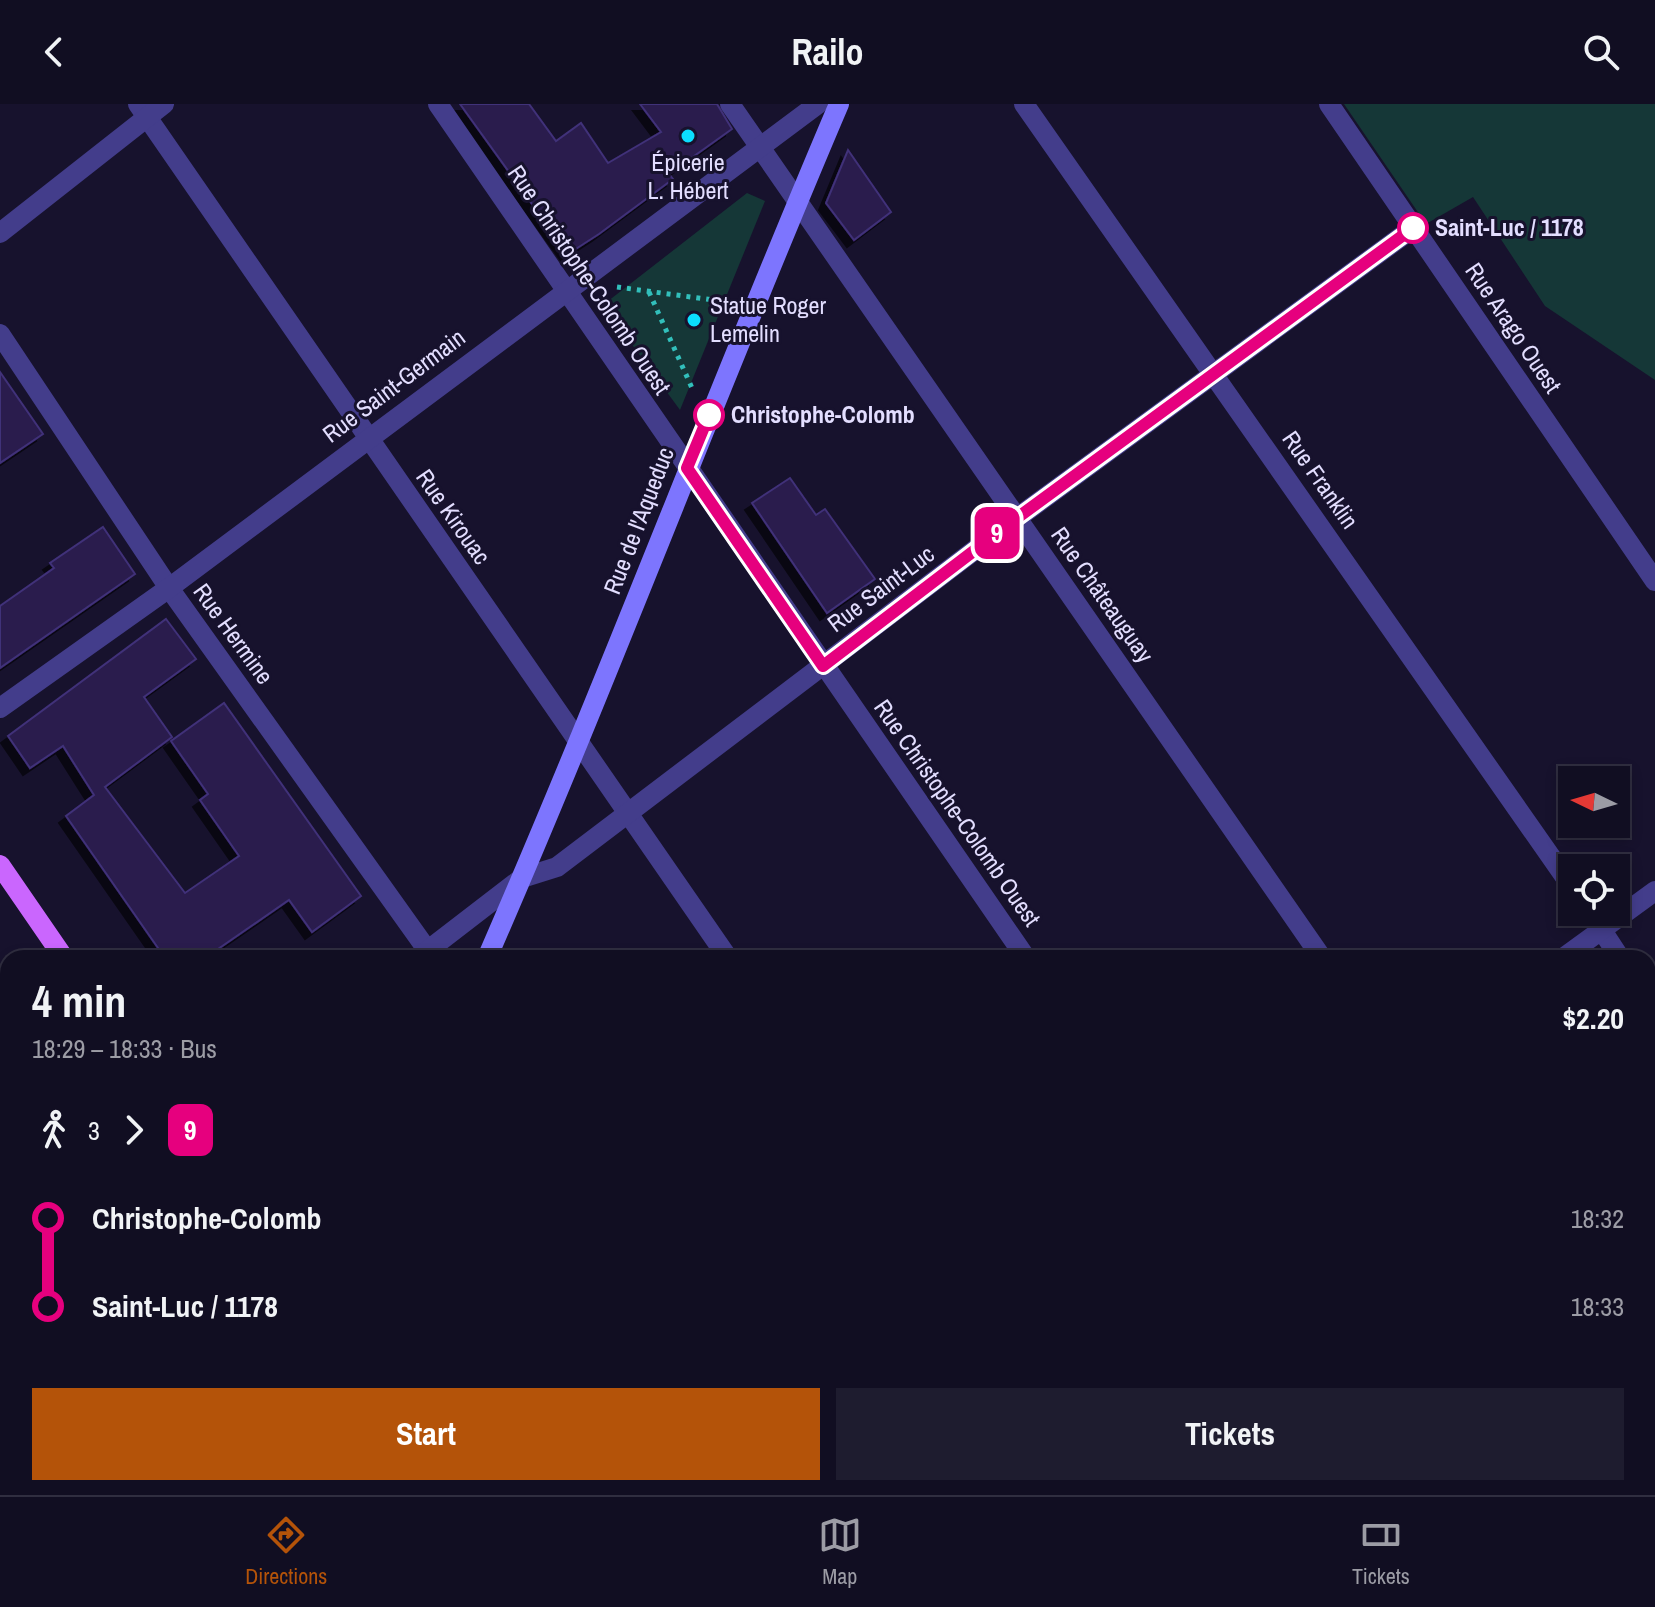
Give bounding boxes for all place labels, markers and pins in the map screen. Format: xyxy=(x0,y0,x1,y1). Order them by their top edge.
marker: Épicerie L. Hébert xyxy=(679,127,697,145)
place label: Épicerie L. Hébert xyxy=(648,146,729,206)
place label: Saint-Luc / 1178 xyxy=(1435,211,1584,243)
marker: Saint-Luc / 1178 xyxy=(1398,213,1428,243)
place label: Statue Roger Lemelin xyxy=(710,289,826,349)
marker: Statue Roger Lemelin xyxy=(685,311,703,329)
place label: Christophe-Colomb xyxy=(731,398,915,430)
marker: Christophe-Colomb xyxy=(694,400,724,430)

